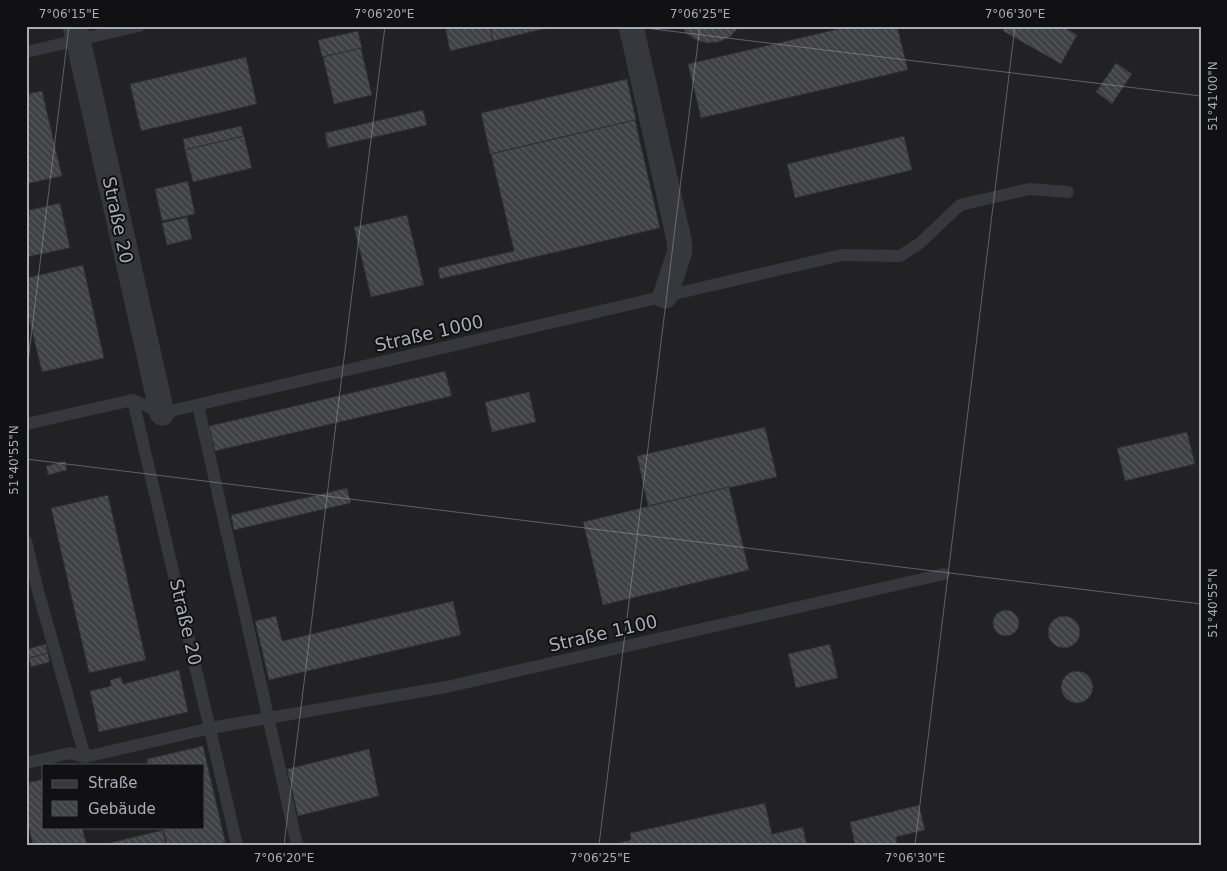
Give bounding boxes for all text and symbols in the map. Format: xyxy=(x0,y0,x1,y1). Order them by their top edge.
text: 7°06'15"E xyxy=(39,7,99,21)
text: 7°06'20"E xyxy=(354,7,414,21)
text: 7°06'25"E xyxy=(670,7,730,21)
text: 7°06'30"E xyxy=(985,7,1045,21)
text: 51°41'00"N xyxy=(1206,61,1220,131)
street label: Straße 20 xyxy=(99,175,137,265)
street label: Straße 1000 xyxy=(373,310,485,356)
text: 51°40'55"N xyxy=(7,425,21,495)
text: 51°40'55"N xyxy=(1206,568,1220,638)
street label: Straße 20 xyxy=(166,577,206,667)
street label: Straße 1100 xyxy=(547,610,659,656)
legend xyxy=(42,764,205,828)
text: Straße xyxy=(88,774,137,792)
text: Gebäude xyxy=(88,800,156,818)
text: 7°06'20"E xyxy=(254,851,314,865)
text: 7°06'25"E xyxy=(570,851,630,865)
text: 7°06'30"E xyxy=(885,851,945,865)

